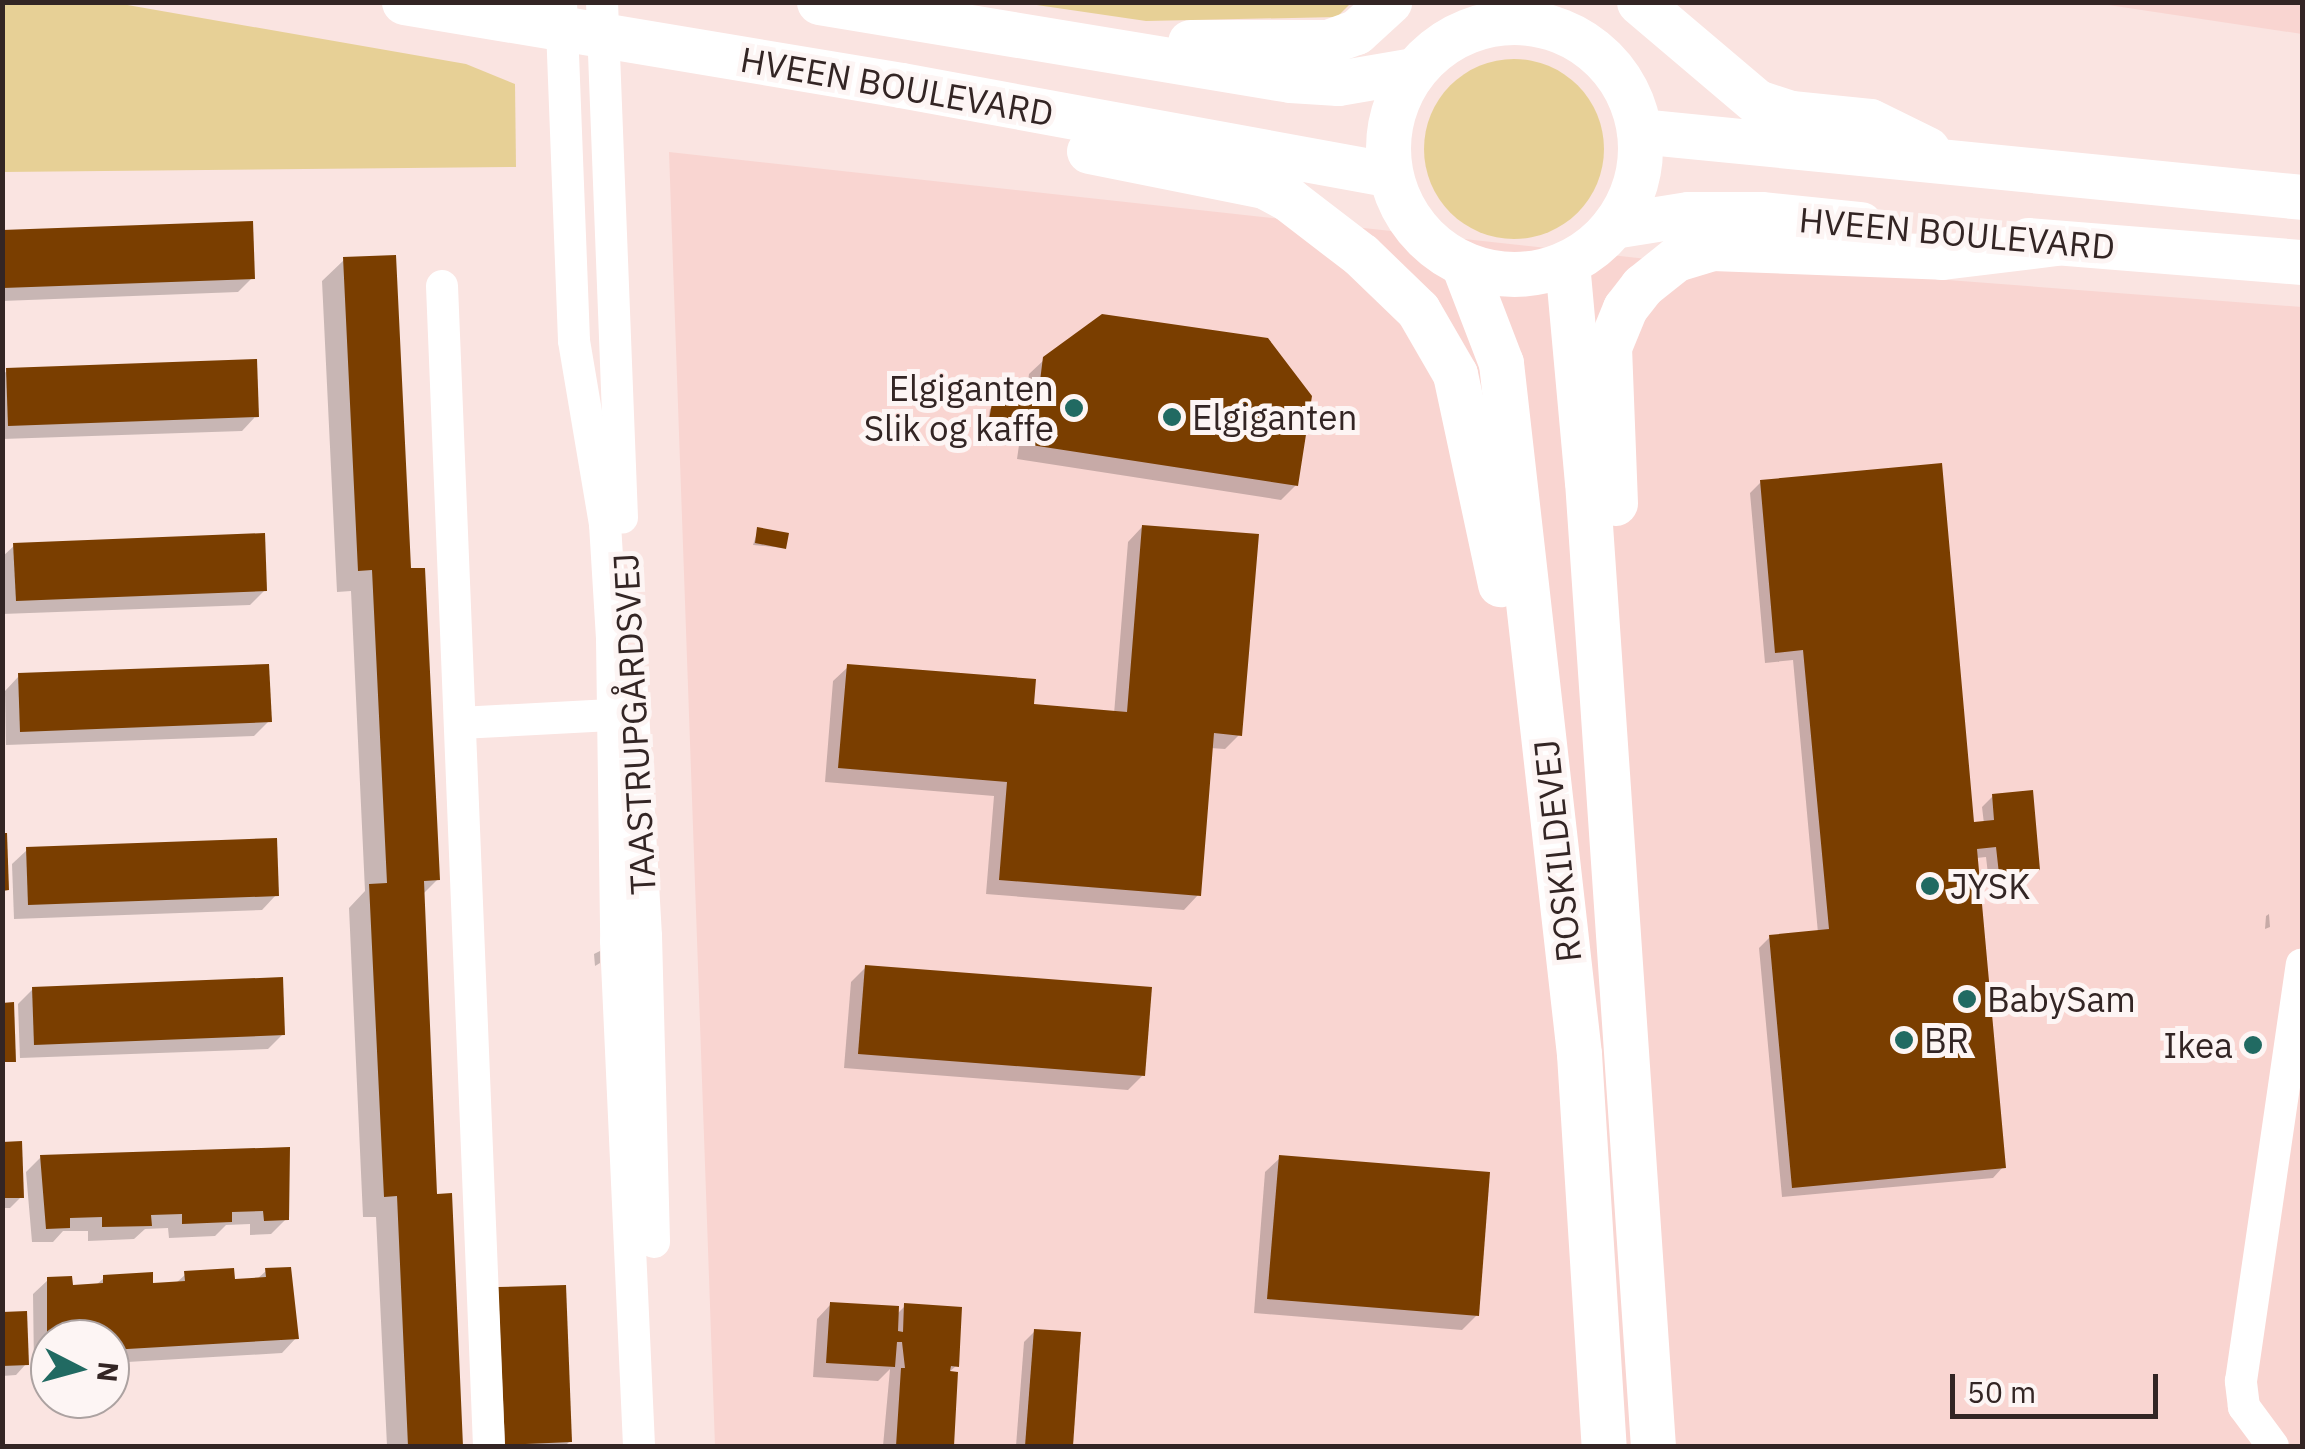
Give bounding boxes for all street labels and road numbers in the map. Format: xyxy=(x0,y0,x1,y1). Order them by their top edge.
street label: HVEEN BOULEVARD xyxy=(737,38,1057,134)
street label: HVEEN BOULEVARD xyxy=(1797,198,2117,268)
street label: TAASTRUPGÅRDSVEJ xyxy=(604,552,664,896)
street label: ROSKILDEVEJ xyxy=(1524,738,1590,964)

